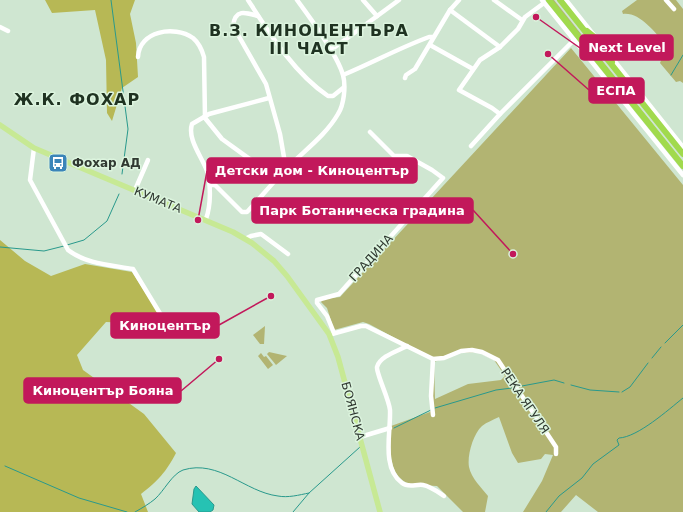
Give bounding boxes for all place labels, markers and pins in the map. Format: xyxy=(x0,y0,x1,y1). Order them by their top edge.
callout: Next Level xyxy=(580,35,673,60)
callout: ЕСПА xyxy=(589,78,644,103)
bus stop icon: Фохар АД xyxy=(47,152,69,174)
place label: Фохар АД xyxy=(72,156,141,170)
callout: Детски дом - Киноцентър xyxy=(207,158,417,183)
callout: Парк Ботаническа градина xyxy=(252,198,473,223)
callout: Киноцентър xyxy=(111,313,219,338)
callout: Киноцентър Бояна xyxy=(24,378,181,403)

